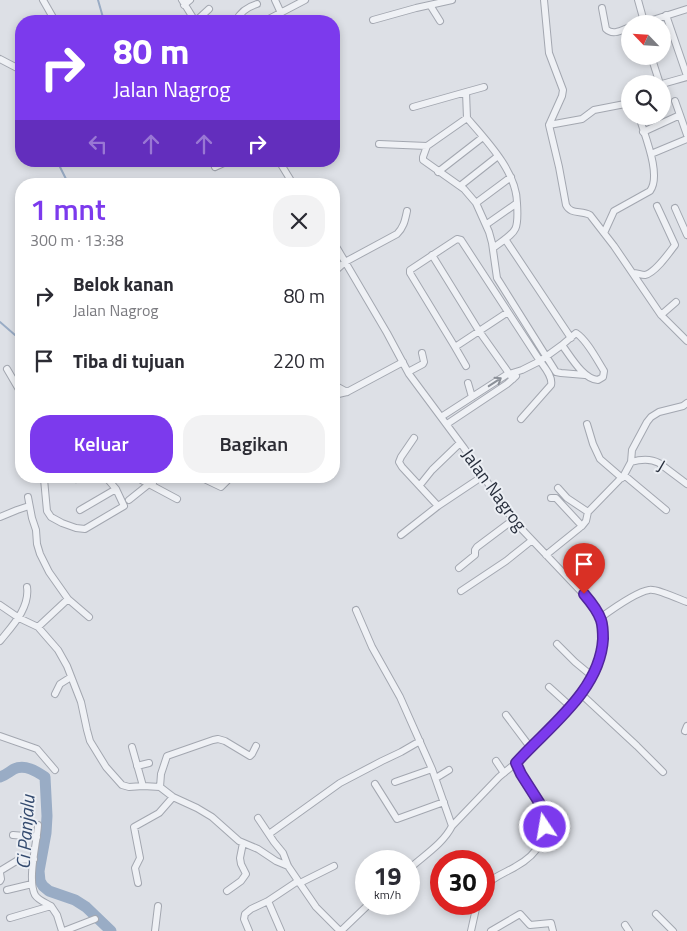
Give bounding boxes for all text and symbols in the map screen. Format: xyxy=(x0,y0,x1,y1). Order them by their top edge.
north arrow xyxy=(621,15,671,65)
map controls xyxy=(621,15,671,125)
text: 80 m xyxy=(113,24,189,78)
icon: right xyxy=(30,35,95,100)
text: Jalan Nagrog xyxy=(113,72,231,106)
button: search xyxy=(621,75,671,125)
icon: left xyxy=(84,130,112,158)
icon: ahead xyxy=(137,130,165,158)
icon: ahead xyxy=(190,130,218,158)
icon: right xyxy=(243,130,271,158)
text: 1 mnt xyxy=(30,186,106,232)
button: close xyxy=(273,195,325,247)
text: 300 m · 13:38 xyxy=(30,228,124,252)
text: Belok kanan xyxy=(73,269,174,298)
text: 80 m xyxy=(284,281,325,310)
icon: right xyxy=(30,282,58,310)
text: Jalan Nagrog xyxy=(73,298,159,322)
text: Tiba di tujuan xyxy=(73,346,185,375)
text: 220 m xyxy=(273,346,325,375)
icon: arrive xyxy=(30,347,58,375)
one-way arrow xyxy=(488,377,502,387)
button: Keluar xyxy=(30,415,173,473)
button: Bagikan xyxy=(183,415,325,473)
street label: Jalan Nagrog xyxy=(455,443,534,537)
street label: J xyxy=(652,453,670,479)
pin xyxy=(563,543,605,594)
icon: arrive xyxy=(570,550,598,578)
water label: Ci Panjalu xyxy=(7,793,42,870)
position arrow xyxy=(518,800,570,852)
speed limit sign: 30 xyxy=(430,850,495,915)
text: 19 xyxy=(373,857,402,895)
text: km/h xyxy=(374,885,401,904)

